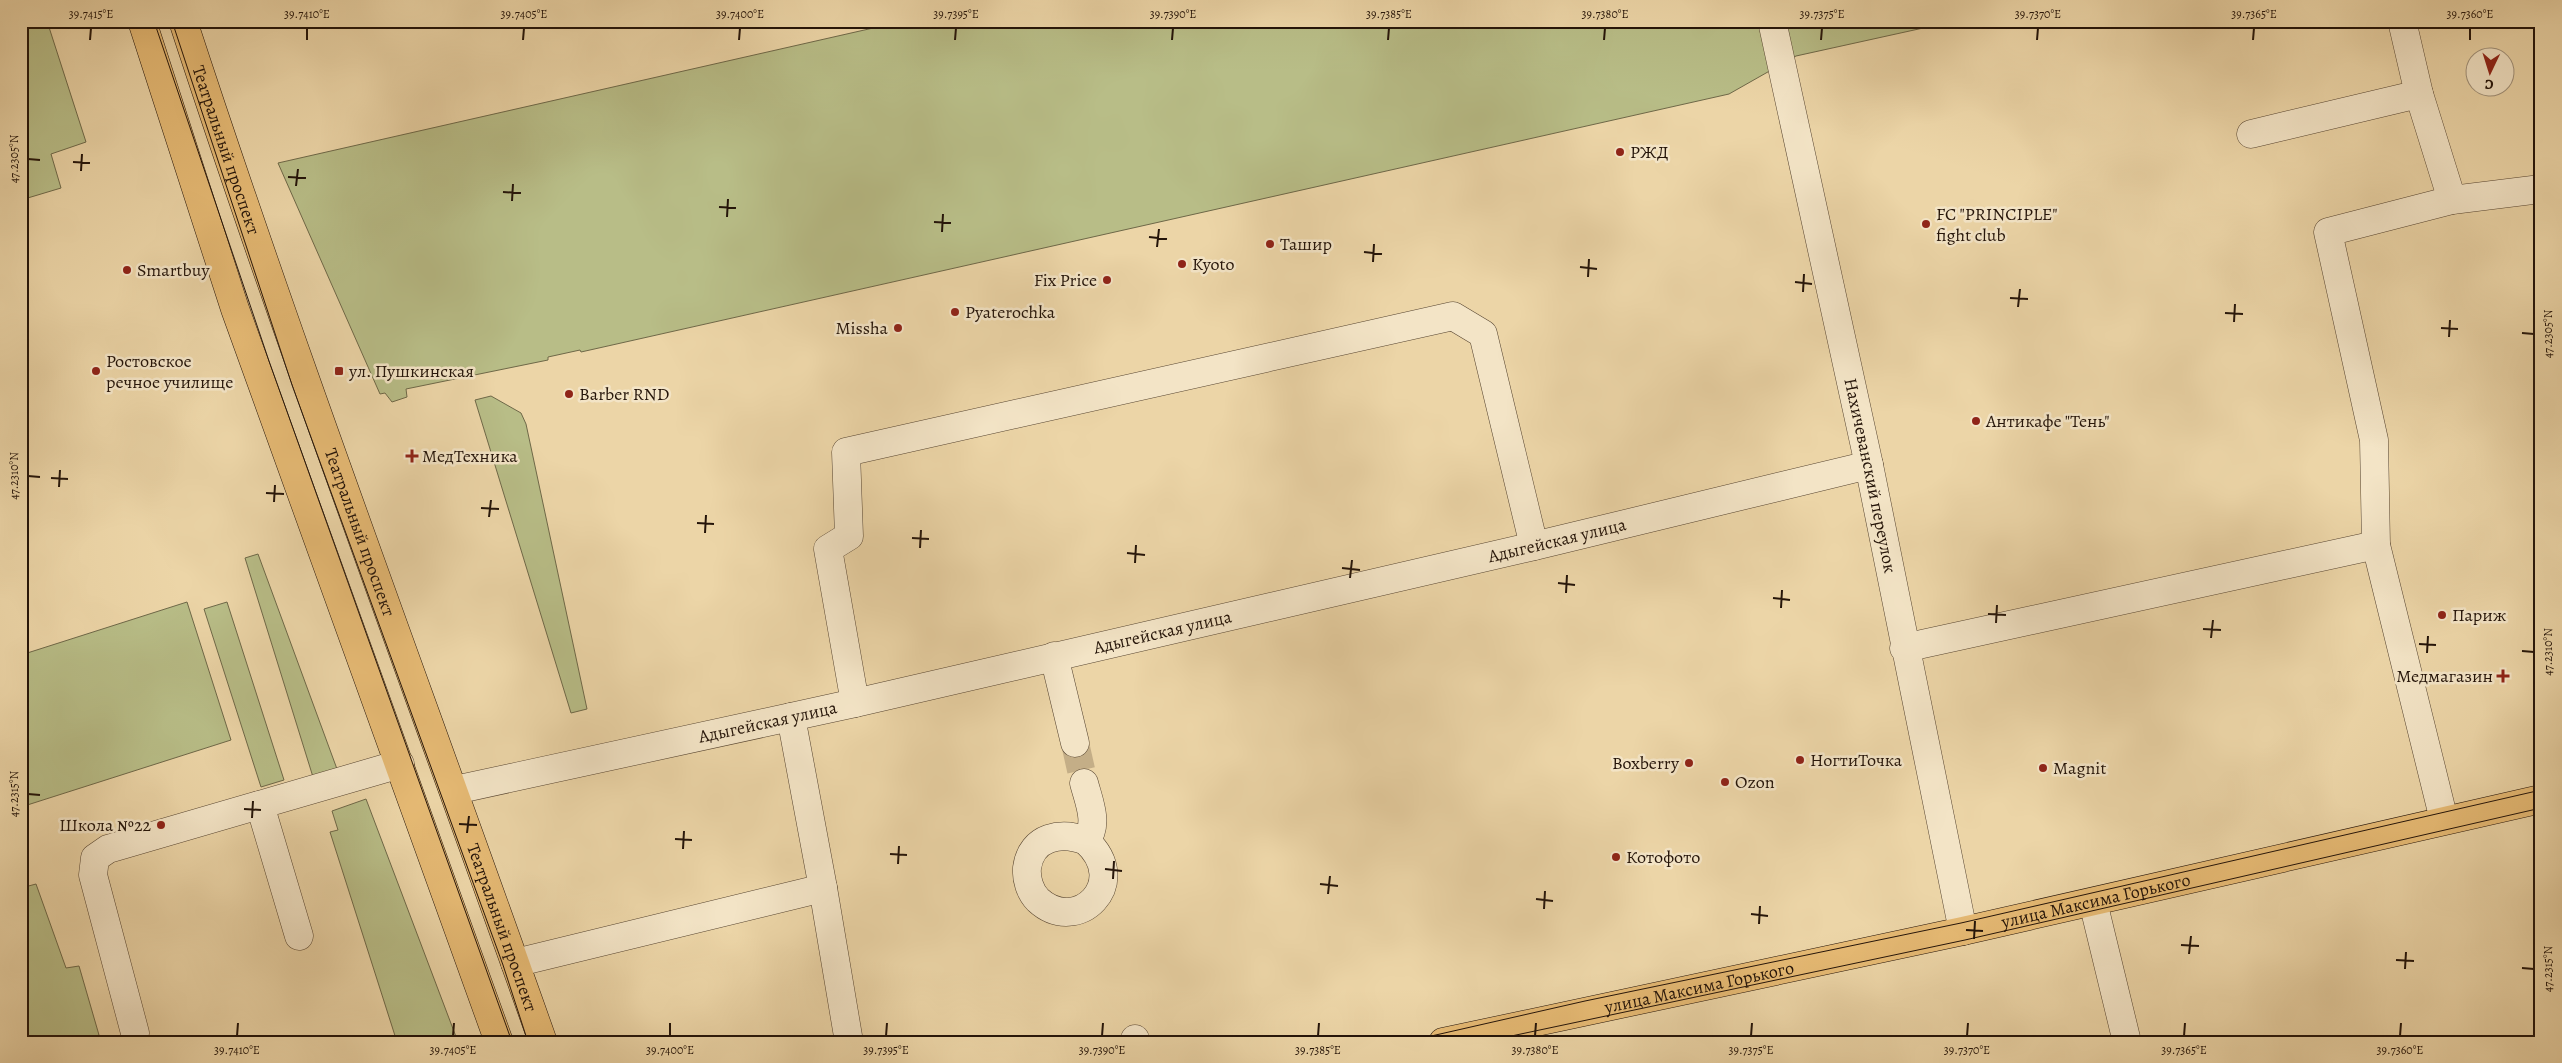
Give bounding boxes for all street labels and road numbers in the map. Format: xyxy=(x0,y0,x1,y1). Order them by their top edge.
street label: Театральный проспект xyxy=(186,62,266,238)
street label: Нахичеванский переулок xyxy=(1838,376,1902,575)
street label: Театральный проспект xyxy=(319,445,401,620)
street label: Адыгейская улица xyxy=(1485,512,1629,568)
street label: Адыгейская улица xyxy=(1090,604,1235,660)
street label: Адыгейская улица xyxy=(695,695,840,749)
street label: Театральный проспект xyxy=(461,840,543,1015)
street label: улица Максима Горького xyxy=(1998,867,2193,934)
street label: улица Максима Горького xyxy=(1601,955,1796,1019)

